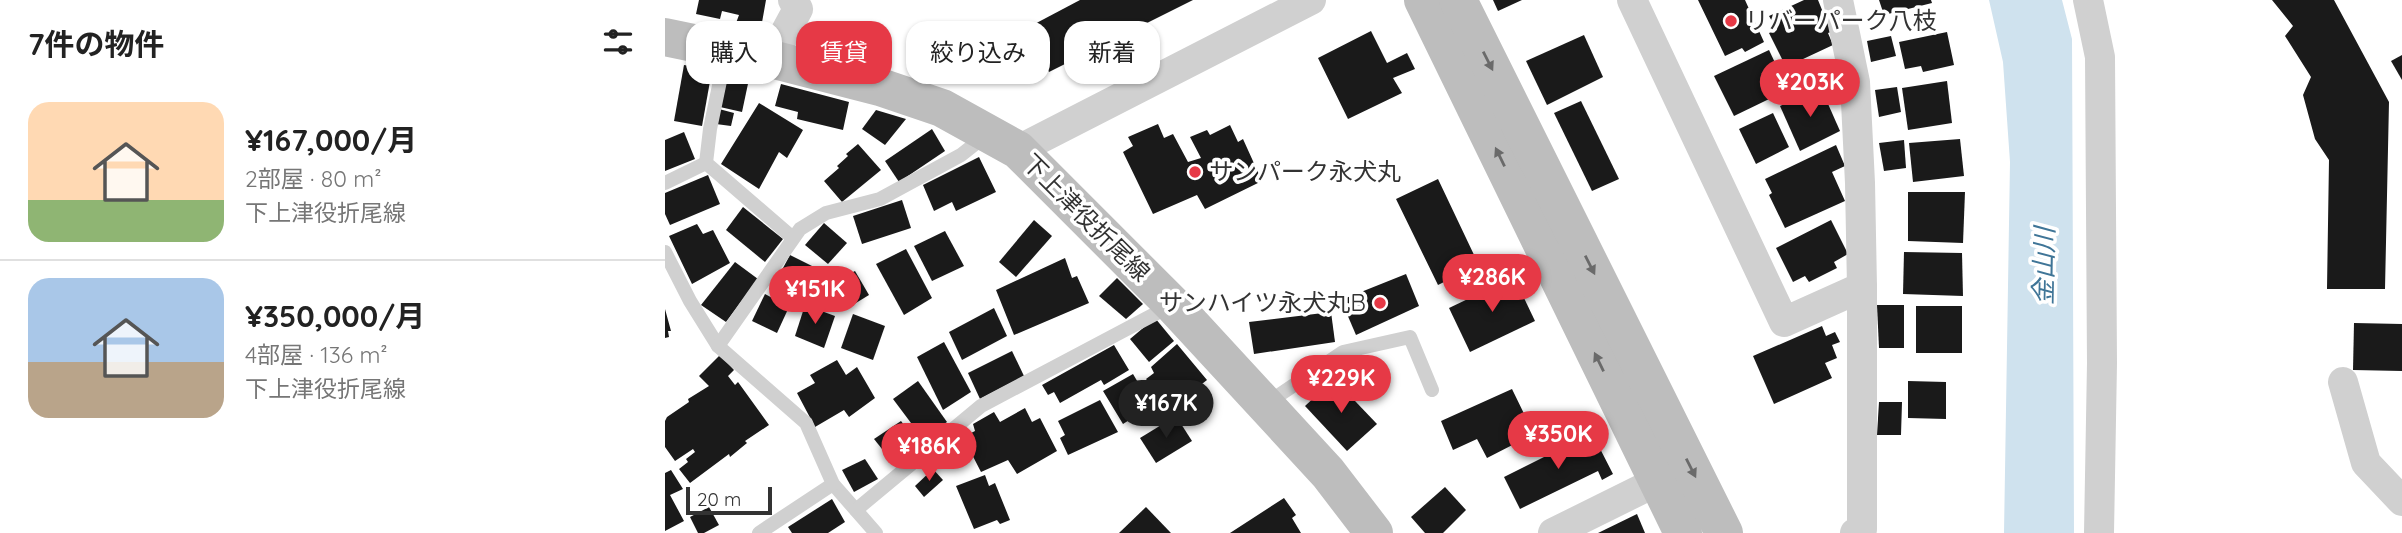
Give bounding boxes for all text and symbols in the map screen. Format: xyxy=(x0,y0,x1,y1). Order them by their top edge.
place label: リバーパーク八枝 xyxy=(1745,5,1937,35)
marker: リバーパーク八枝 xyxy=(1723,13,1739,29)
chip: 購入 xyxy=(686,21,782,84)
chip: 賃貸 xyxy=(796,21,892,84)
chip: 絞り込み xyxy=(906,21,1050,84)
chip: 新着 xyxy=(1064,21,1160,84)
icon: filters xyxy=(599,23,637,61)
text: 7件の物件 xyxy=(28,25,164,63)
one-way arrow xyxy=(1483,51,1494,71)
pin: ¥203K xyxy=(1761,60,1859,119)
text: ¥203K xyxy=(1776,67,1844,96)
text: ¥167,000/月 xyxy=(245,121,417,159)
icon: home xyxy=(84,130,168,214)
street label: 下上津役折尾線 xyxy=(1017,147,1157,287)
one-way arrow xyxy=(1494,147,1505,167)
place label: サンパーク永犬丸 xyxy=(1209,156,1401,186)
text: 2部屋 · 80 m² xyxy=(245,164,381,193)
marker: サンパーク永犬丸 xyxy=(1187,164,1203,180)
text: 下上津役折尾線 xyxy=(245,198,406,227)
water label: 金山川 xyxy=(2026,224,2061,305)
pin: ¥286K xyxy=(1443,254,1541,314)
one-way arrow xyxy=(1584,255,1595,275)
text: ¥286K xyxy=(1458,262,1526,291)
pin: ¥151K xyxy=(766,266,864,326)
text: ¥151K xyxy=(785,274,845,303)
place label: サンハイツ永犬丸B xyxy=(1159,287,1366,317)
marker: サンハイツ永犬丸B xyxy=(1372,295,1388,311)
text: ¥350,000/月 xyxy=(245,297,425,335)
icon: home xyxy=(84,306,168,390)
text: 4部屋 · 136 m² xyxy=(245,340,388,369)
one-way arrow xyxy=(1594,352,1605,372)
pin: ¥229K xyxy=(1292,356,1390,415)
text: ¥229K xyxy=(1307,363,1375,392)
text: 下上津役折尾線 xyxy=(245,374,406,403)
pin: ¥167K xyxy=(1117,380,1215,440)
text: ¥167K xyxy=(1134,388,1198,417)
pin: ¥350K xyxy=(1509,412,1607,471)
text: ¥350K xyxy=(1524,419,1592,448)
pin: ¥186K xyxy=(880,424,978,483)
text: ¥186K xyxy=(897,431,961,460)
one-way arrow xyxy=(1686,458,1697,478)
scale bar xyxy=(686,484,772,516)
text: 20 m xyxy=(697,487,741,511)

